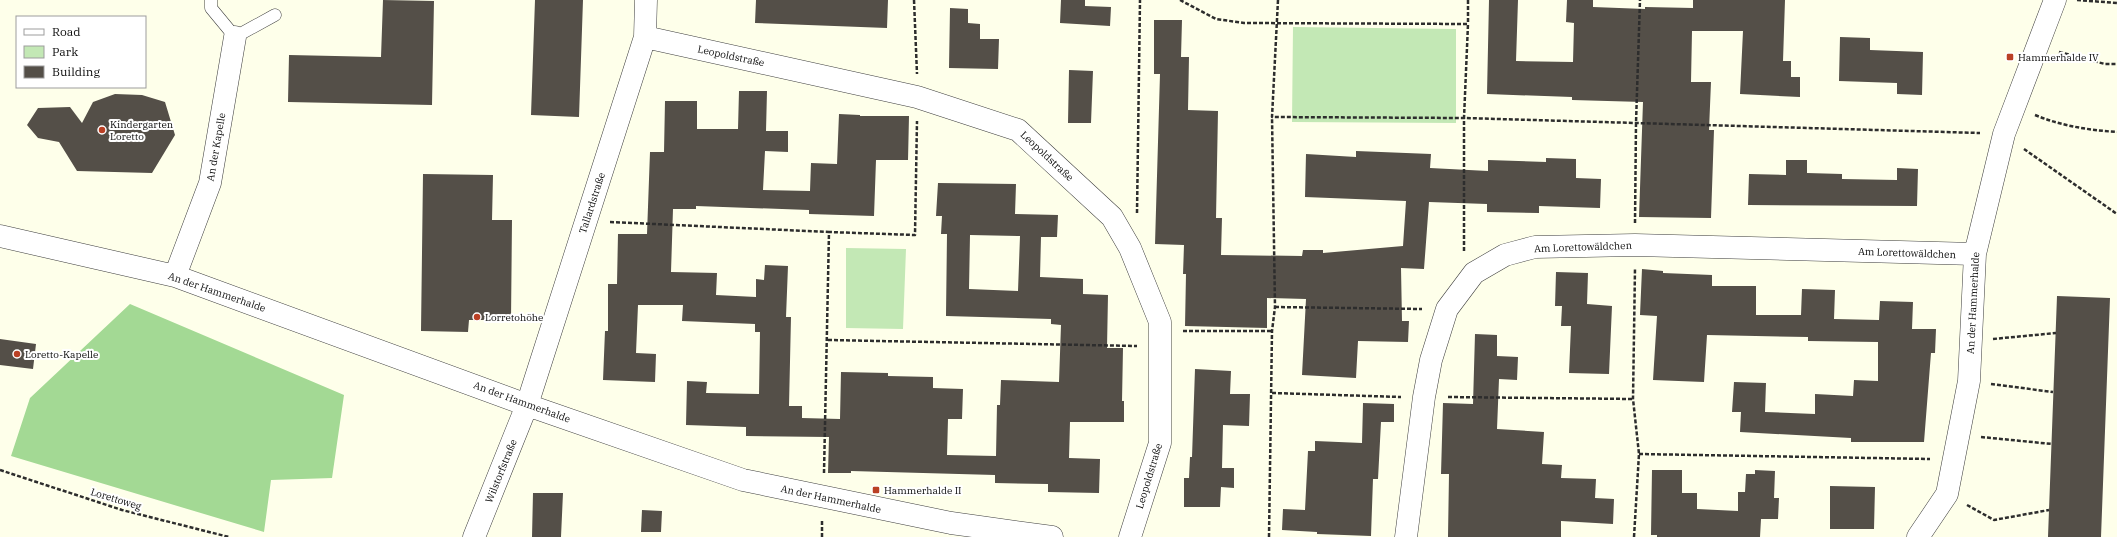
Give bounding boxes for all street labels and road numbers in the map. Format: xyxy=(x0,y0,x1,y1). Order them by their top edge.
street label: Leopoldstraße xyxy=(696,43,766,69)
street label: An der Kapelle xyxy=(204,112,228,182)
street label: Leopoldstraße xyxy=(1018,128,1076,184)
street label: Tallardstraße xyxy=(576,171,608,235)
street label: Am Lorettowäldchen xyxy=(1534,239,1633,255)
street label: Am Lorettowäldchen xyxy=(1858,245,1957,261)
street label: An der Hammerhalde xyxy=(1964,252,1982,354)
street label: An der Hammerhalde xyxy=(167,269,267,315)
street label: An der Hammerhalde xyxy=(472,378,572,426)
street label: Wilstorfstraße xyxy=(482,437,520,505)
street label: Leopoldstraße xyxy=(1133,442,1165,510)
street label: An der Hammerhalde xyxy=(780,482,882,516)
street label: Lorettoweg xyxy=(89,485,143,513)

